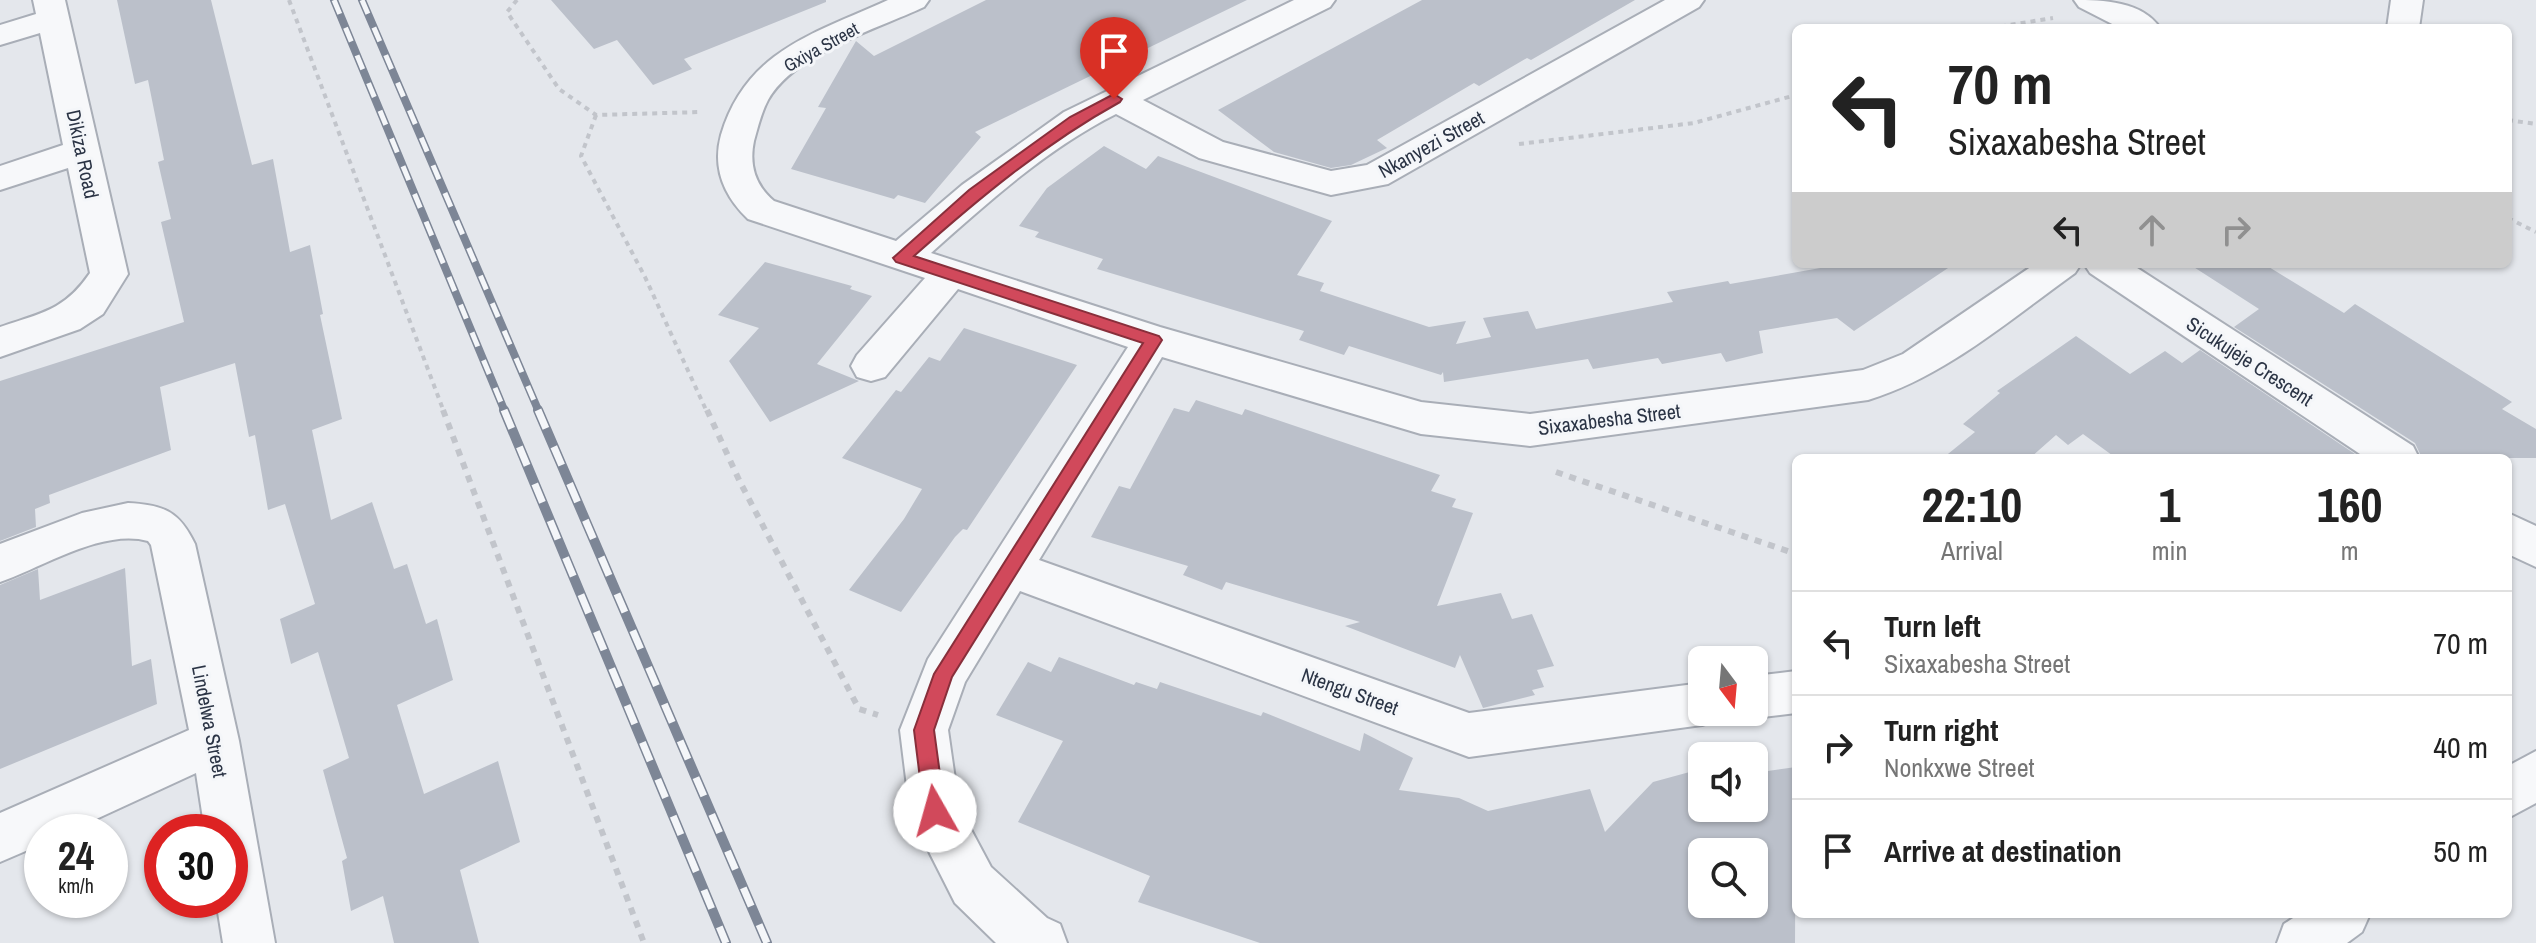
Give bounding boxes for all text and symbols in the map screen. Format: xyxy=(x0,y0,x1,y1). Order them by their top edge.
street label: Gxiya Street xyxy=(779,16,863,78)
pin xyxy=(1080,17,1148,99)
icon: arrive xyxy=(1092,29,1136,73)
text: 70 m xyxy=(1948,46,2053,121)
icon: left xyxy=(1816,56,1920,160)
street label: Nkanyezi Street xyxy=(1373,104,1489,184)
street label: Dikiza Road xyxy=(60,107,106,201)
text: Sixaxabesha Street xyxy=(1948,118,2206,166)
icon: left xyxy=(2046,208,2090,252)
icon: ahead xyxy=(2130,208,2174,252)
icon: right xyxy=(2214,208,2258,252)
street label: Sicukujeje Crescent xyxy=(2181,310,2319,412)
street label: Sixaxabesha Street xyxy=(1536,397,1682,441)
text: 22:10 xyxy=(1922,472,2022,537)
text: 1 xyxy=(2159,472,2180,537)
text: 160 xyxy=(2317,472,2382,537)
text: Arrival xyxy=(1941,533,2003,568)
text: min xyxy=(2152,533,2187,568)
text: m xyxy=(2341,533,2359,568)
text: Turn left xyxy=(1884,606,1981,646)
icon: left xyxy=(1816,621,1860,665)
text: 70 m xyxy=(2433,623,2488,663)
north arrow xyxy=(1688,646,1768,726)
map controls xyxy=(1688,646,1768,918)
text: Sixaxabesha Street xyxy=(1884,646,2070,681)
street label: Ntengu Street xyxy=(1298,661,1403,721)
street label: Lindelwa Street xyxy=(186,662,234,780)
text: Turn right xyxy=(1884,710,1998,750)
icon: right xyxy=(1816,725,1860,769)
text: 40 m xyxy=(2433,727,2488,767)
button: sound xyxy=(1688,742,1768,822)
text: Nonkxwe Street xyxy=(1884,750,2035,785)
position arrow xyxy=(893,769,977,853)
speed limit sign: 30 xyxy=(144,814,248,918)
text: 24 xyxy=(58,829,94,882)
icon: arrive xyxy=(1816,829,1860,873)
text: Arrive at destination xyxy=(1884,831,2122,871)
text: 50 m xyxy=(2433,831,2488,871)
button: search xyxy=(1688,838,1768,918)
text: km/h xyxy=(58,872,94,899)

